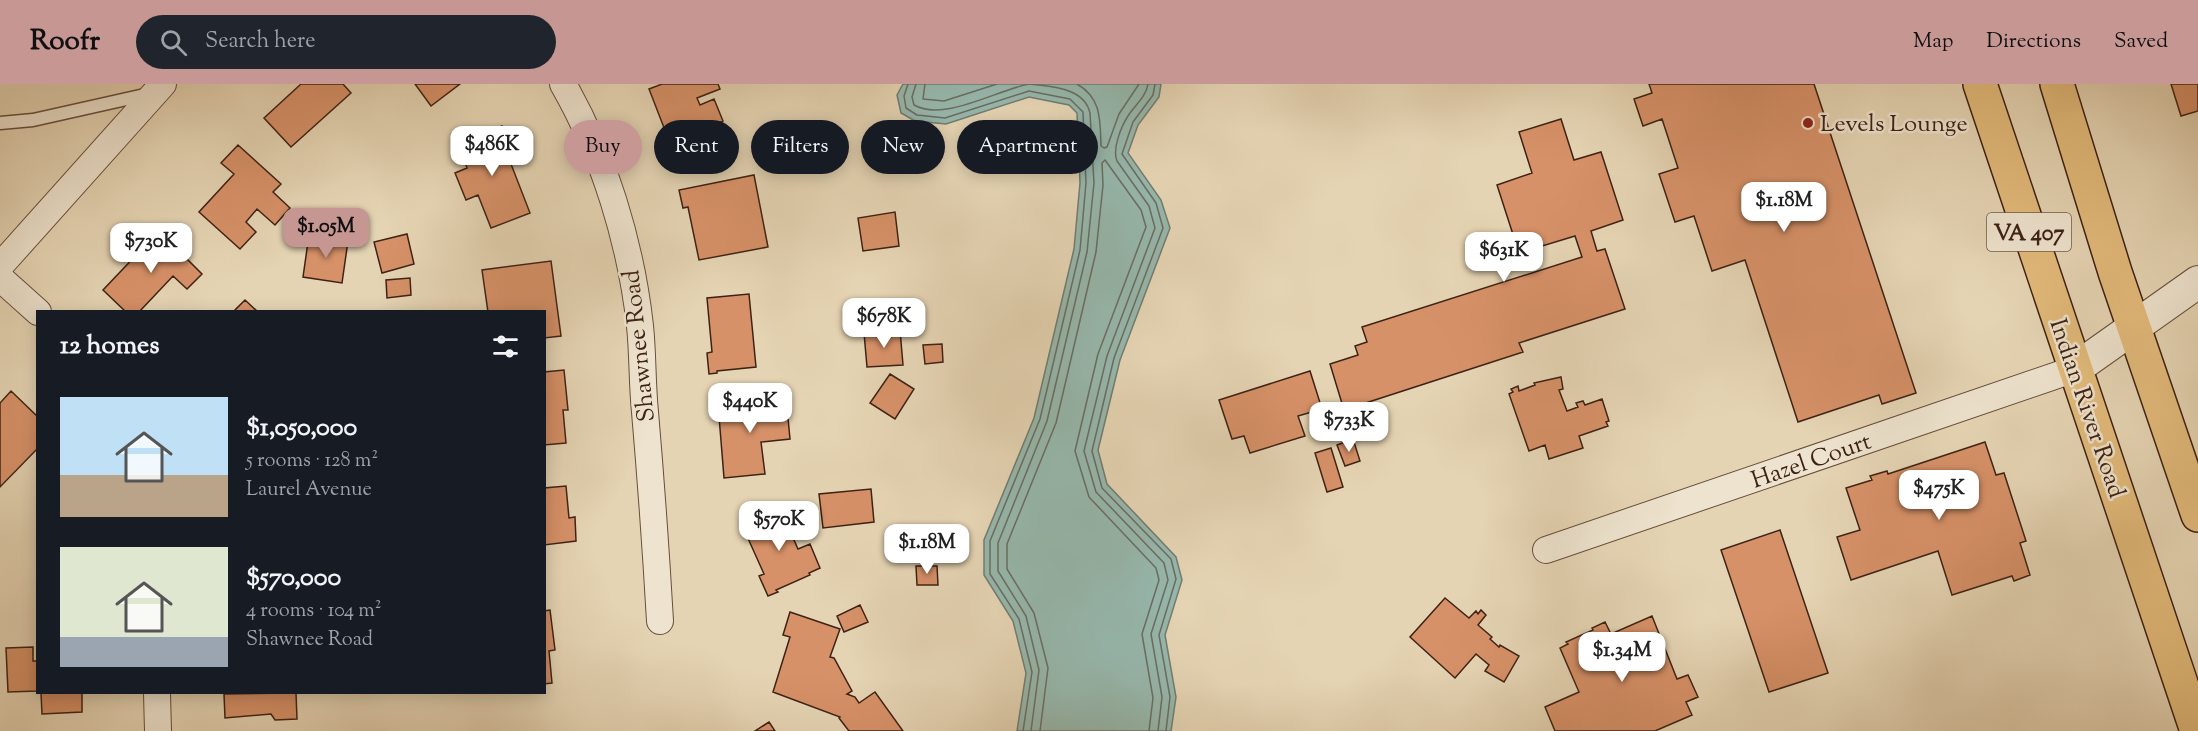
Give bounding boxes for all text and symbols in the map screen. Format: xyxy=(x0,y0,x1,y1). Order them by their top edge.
search box xyxy=(136,15,556,69)
text: Roofr xyxy=(30,22,100,62)
icon: search xyxy=(157,26,190,59)
text: Search here xyxy=(205,26,315,58)
text: Map xyxy=(1913,27,1953,57)
text: Directions xyxy=(1986,27,2081,57)
text: Saved xyxy=(2114,27,2168,57)
place label: Levels Lounge xyxy=(1820,108,1968,142)
marker: Levels Lounge xyxy=(1801,116,1815,130)
chip: Buy xyxy=(564,120,642,174)
chip: Rent xyxy=(654,120,739,174)
chip: Filters xyxy=(751,120,849,174)
chip: New xyxy=(861,120,945,174)
chip: Apartment xyxy=(957,120,1098,174)
pin: $486K xyxy=(450,126,534,177)
text: $486K xyxy=(464,131,520,160)
pin: $1.18M xyxy=(1735,182,1833,233)
text: $1.18M xyxy=(1755,187,1813,216)
pin: $1.05M xyxy=(277,208,375,259)
text: $1.05M xyxy=(297,213,355,242)
road number: VA 407 xyxy=(1987,213,2071,251)
pin: $730K xyxy=(109,223,193,274)
text: $730K xyxy=(124,228,178,257)
pin: $631K xyxy=(1462,232,1546,283)
text: $631K xyxy=(1479,237,1529,266)
street label: Shawnee Road xyxy=(615,268,665,423)
pin: $678K xyxy=(842,298,926,349)
text: $678K xyxy=(856,303,912,332)
street label: Indian River Road xyxy=(2039,314,2133,503)
text: 12 homes xyxy=(60,328,159,365)
icon: filters xyxy=(489,330,522,363)
pin: $440K xyxy=(708,383,792,434)
text: $440K xyxy=(722,388,778,417)
pin: $733K xyxy=(1307,402,1391,453)
text: $733K xyxy=(1323,407,1375,436)
text: $1,050,000 xyxy=(246,410,357,447)
icon: home xyxy=(108,421,180,493)
street label: Hazel Court xyxy=(1747,425,1876,498)
text: 5 rooms · 128 m² xyxy=(246,447,378,476)
pin: $475K xyxy=(1897,470,1981,521)
text: $475K xyxy=(1913,475,1965,504)
text: Laurel Avenue xyxy=(246,476,372,505)
pin: $570K xyxy=(737,501,821,552)
text: $570K xyxy=(753,506,805,535)
pin: $1.18M xyxy=(878,524,976,575)
text: $1.18M xyxy=(898,529,956,558)
text: $570,000 xyxy=(246,560,341,597)
icon: home xyxy=(108,571,180,643)
text: 4 rooms · 104 m² xyxy=(246,597,382,626)
text: Shawnee Road xyxy=(246,626,373,655)
pin: $1.34M xyxy=(1573,632,1671,683)
text: $1.34M xyxy=(1592,637,1652,666)

